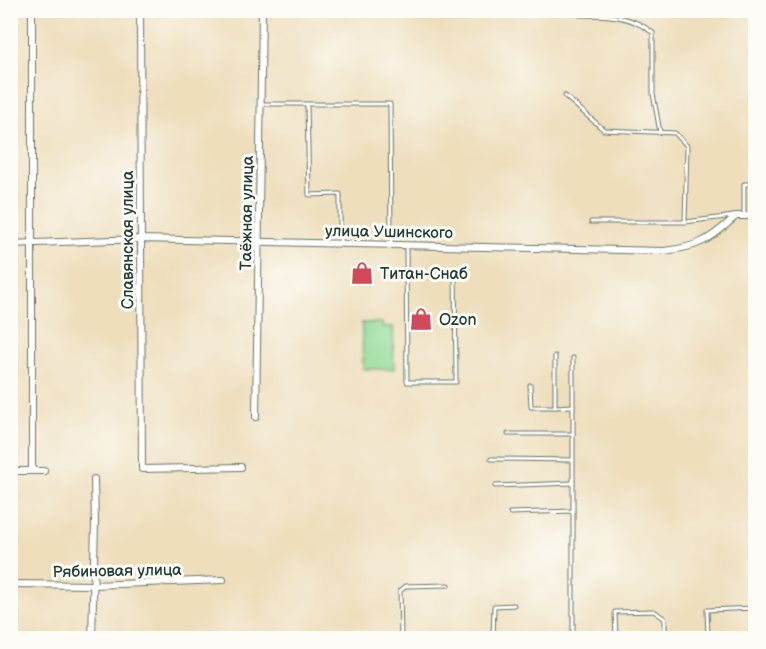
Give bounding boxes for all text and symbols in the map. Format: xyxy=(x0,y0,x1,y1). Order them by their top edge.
street label: Таёжная улица xyxy=(237,155,258,271)
street label: Славянская улица xyxy=(119,170,138,309)
street label: улица Ушинского xyxy=(325,222,453,243)
shop icon: Титан-Снаб xyxy=(349,260,375,286)
place label: Титан-Снаб xyxy=(380,265,468,284)
shop icon: Ozon xyxy=(408,306,434,332)
place label: Ozon xyxy=(439,311,477,330)
street label: Рябиновая улица xyxy=(52,561,182,582)

